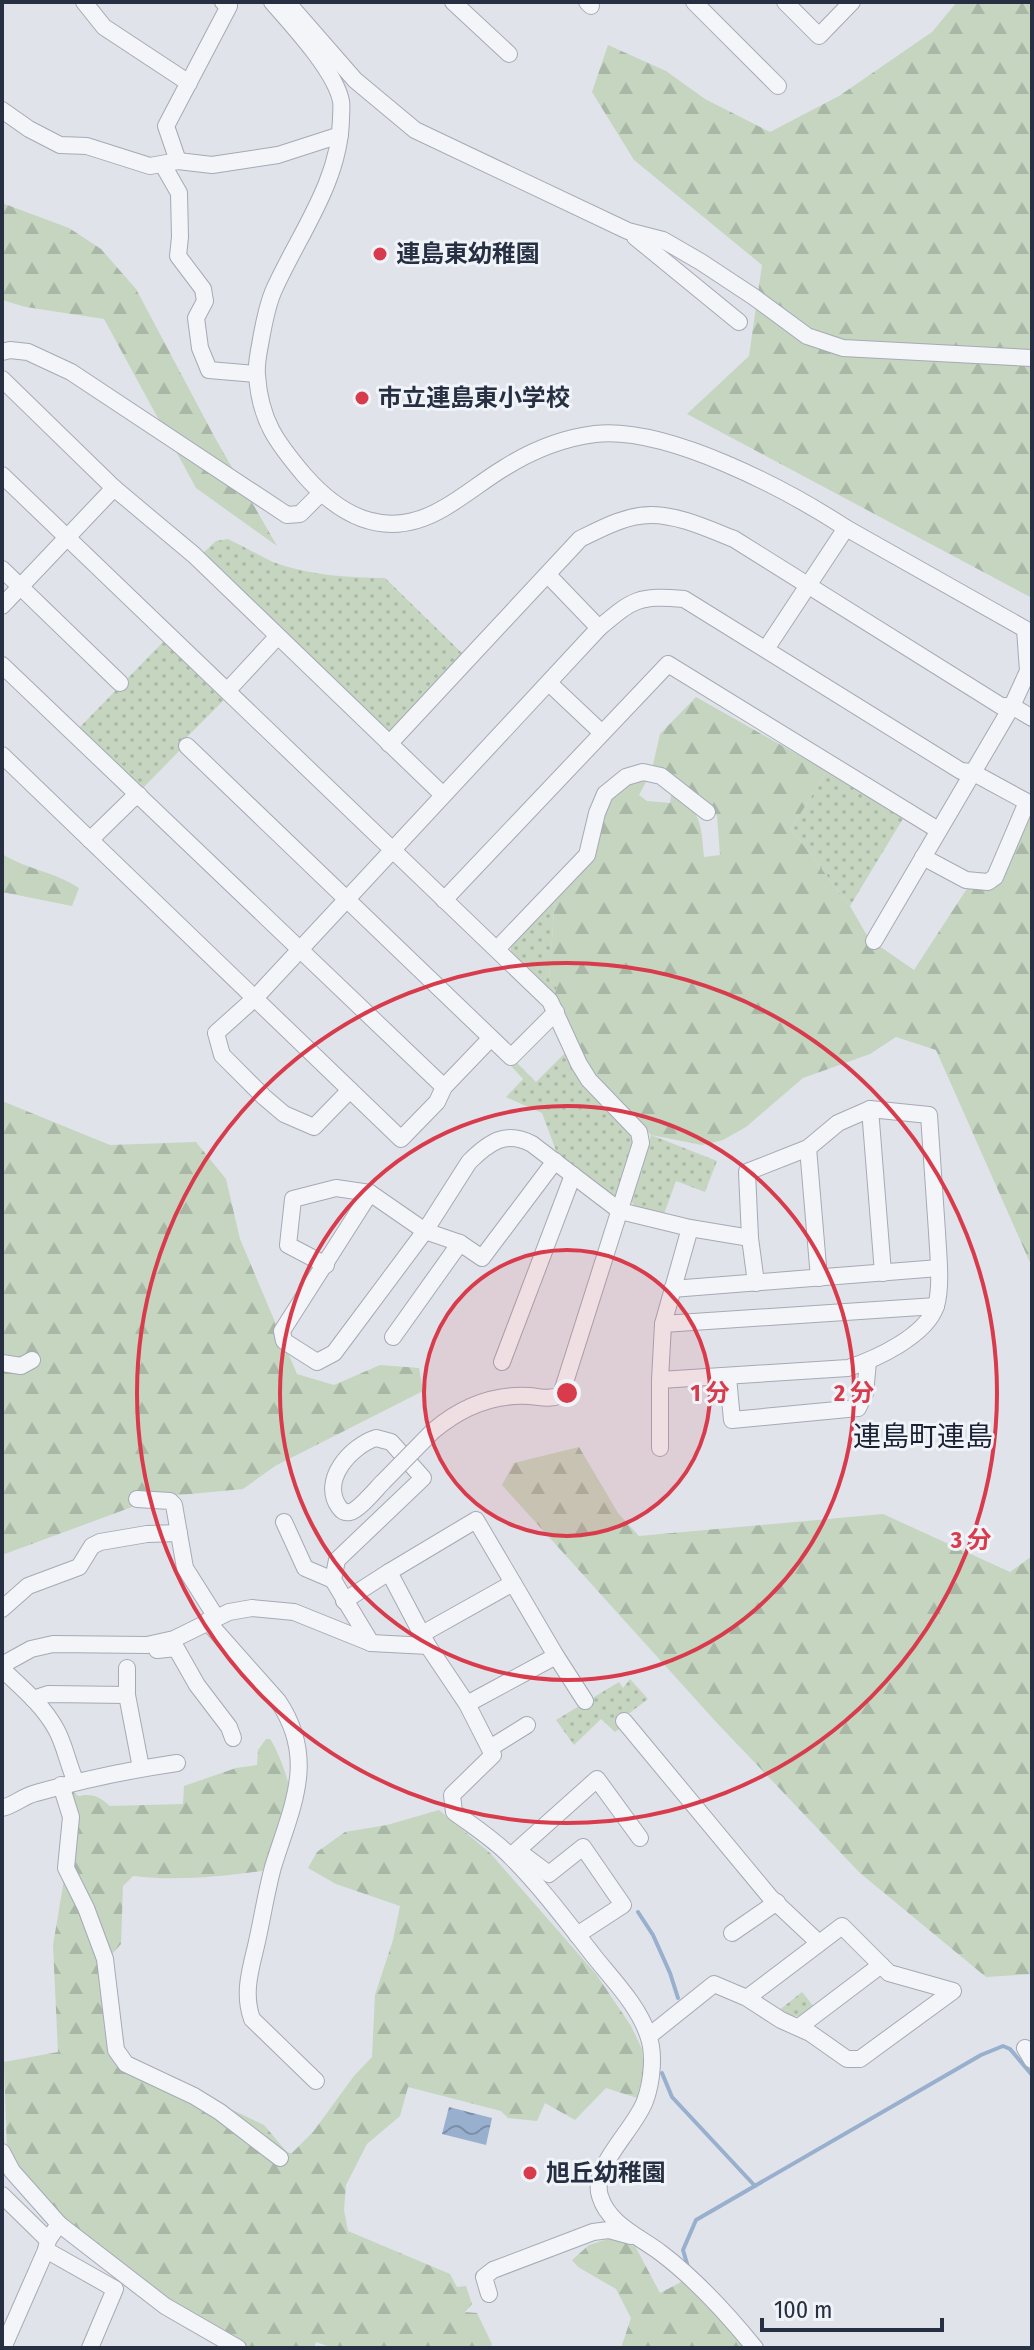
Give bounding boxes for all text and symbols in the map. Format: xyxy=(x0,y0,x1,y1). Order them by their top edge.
place label: 連島東幼稚園 xyxy=(396,240,540,268)
marker: 連島東幼稚園 xyxy=(371,245,389,263)
place label: 市立連島東小学校 xyxy=(378,384,570,412)
marker: 市立連島東小学校 xyxy=(353,389,371,407)
centre of rings xyxy=(553,1379,581,1407)
text: 1 分 xyxy=(690,1379,730,1407)
text: 2 分 xyxy=(833,1379,874,1407)
district label: 連島町連島 xyxy=(853,1420,993,1453)
text: 3 分 xyxy=(950,1526,991,1554)
place label: 旭丘幼稚園 xyxy=(546,2159,666,2187)
marker: 旭丘幼稚園 xyxy=(521,2164,539,2182)
scale bar xyxy=(762,2282,942,2332)
text: 100 m xyxy=(774,2296,832,2324)

